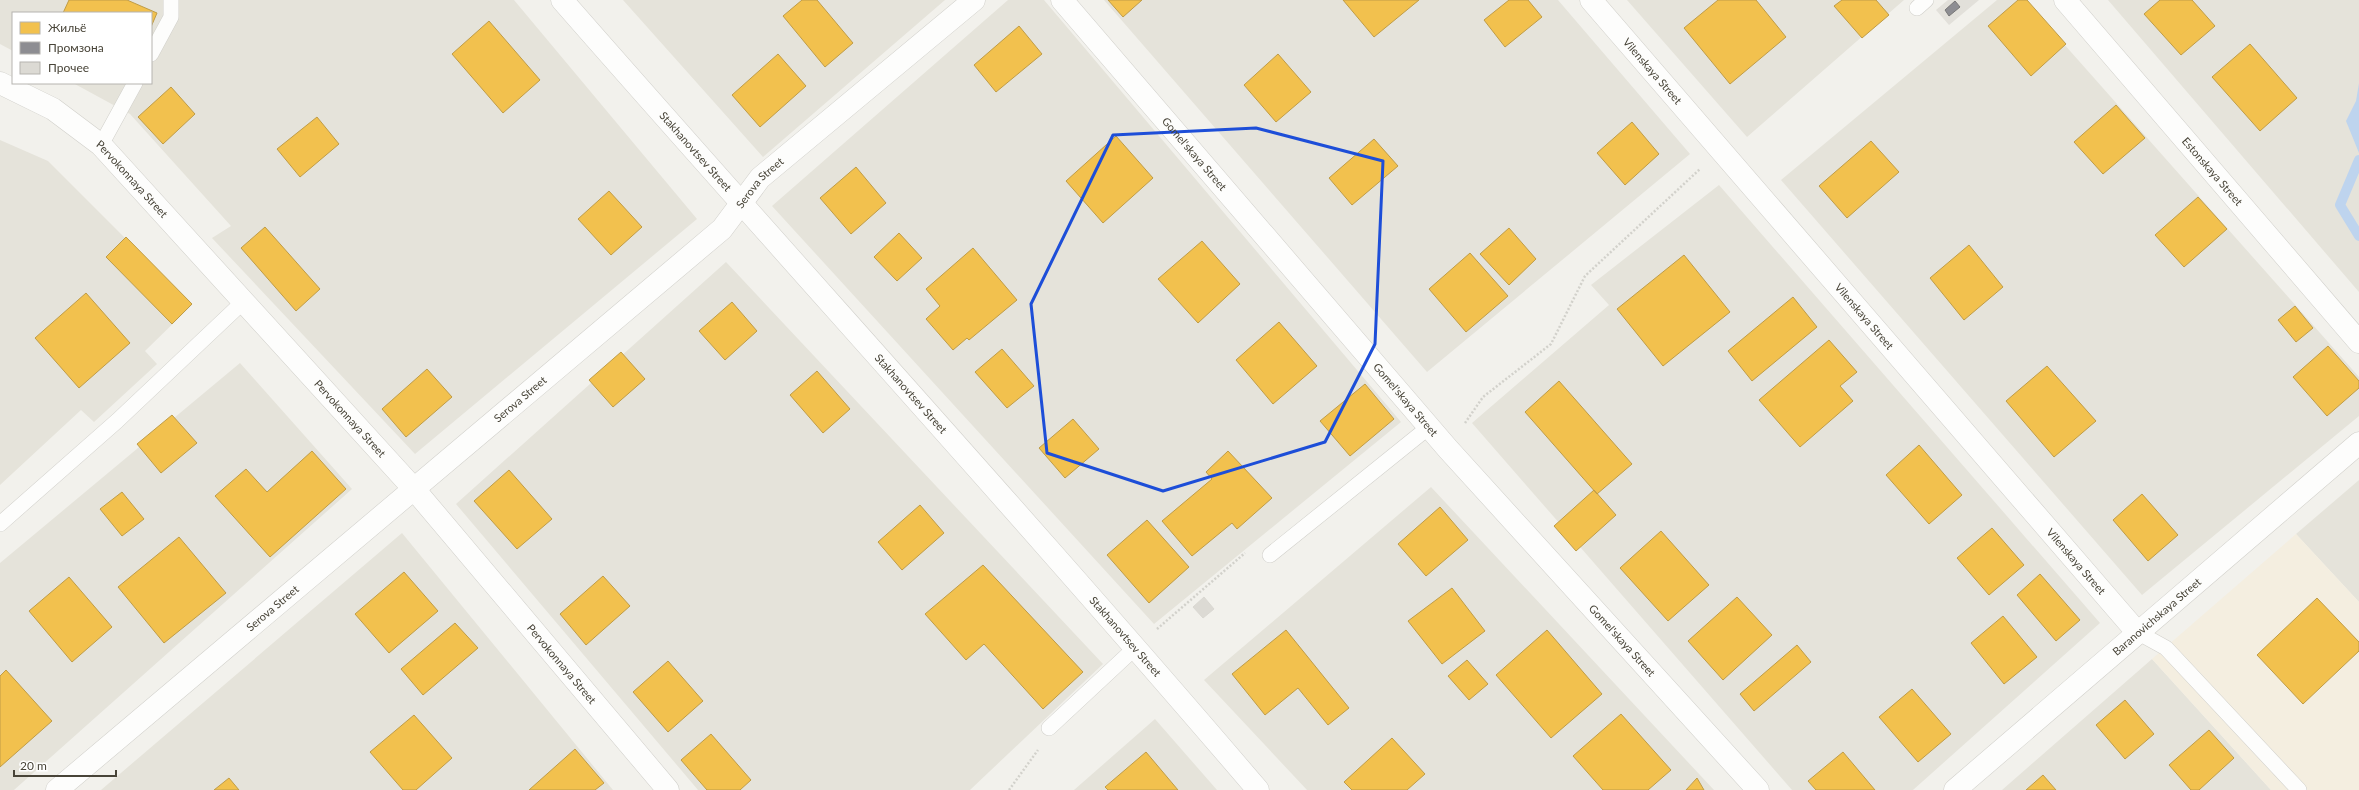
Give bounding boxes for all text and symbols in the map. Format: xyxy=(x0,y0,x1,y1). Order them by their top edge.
legend xyxy=(12,12,152,84)
text: Жильё xyxy=(48,20,86,35)
street label: Vilenskaya Street xyxy=(1621,35,1685,107)
text: Промзона xyxy=(48,40,104,55)
text: Прочее xyxy=(48,60,89,75)
street label: Stakhanovtsev Street xyxy=(657,109,735,194)
street label: Gomel'skaya Street xyxy=(1160,114,1230,193)
street label: Estonskaya Street xyxy=(2180,134,2246,208)
street label: Pervokonnaya Street xyxy=(94,137,171,220)
street label: Serova Street xyxy=(733,154,786,210)
street label: Vilenskaya Street xyxy=(1833,280,1897,352)
street label: Stakhanovtsev Street xyxy=(873,351,950,436)
street label: Gomel'skaya Street xyxy=(1371,360,1441,439)
street label: Serova Street xyxy=(491,373,549,425)
street label: Pervokonnaya Street xyxy=(312,377,389,460)
street label: Vilenskaya Street xyxy=(2044,525,2109,597)
street label: Baranovichskaya Street xyxy=(2110,575,2203,658)
street label: Serova Street xyxy=(243,582,301,634)
street label: Stakhanovtsev Street xyxy=(1087,594,1164,679)
street label: Gomel'skaya Street xyxy=(1587,602,1658,679)
street label: Pervokonnaya Street xyxy=(525,621,599,706)
scale bar xyxy=(14,752,116,778)
text: 20 m xyxy=(20,758,47,773)

